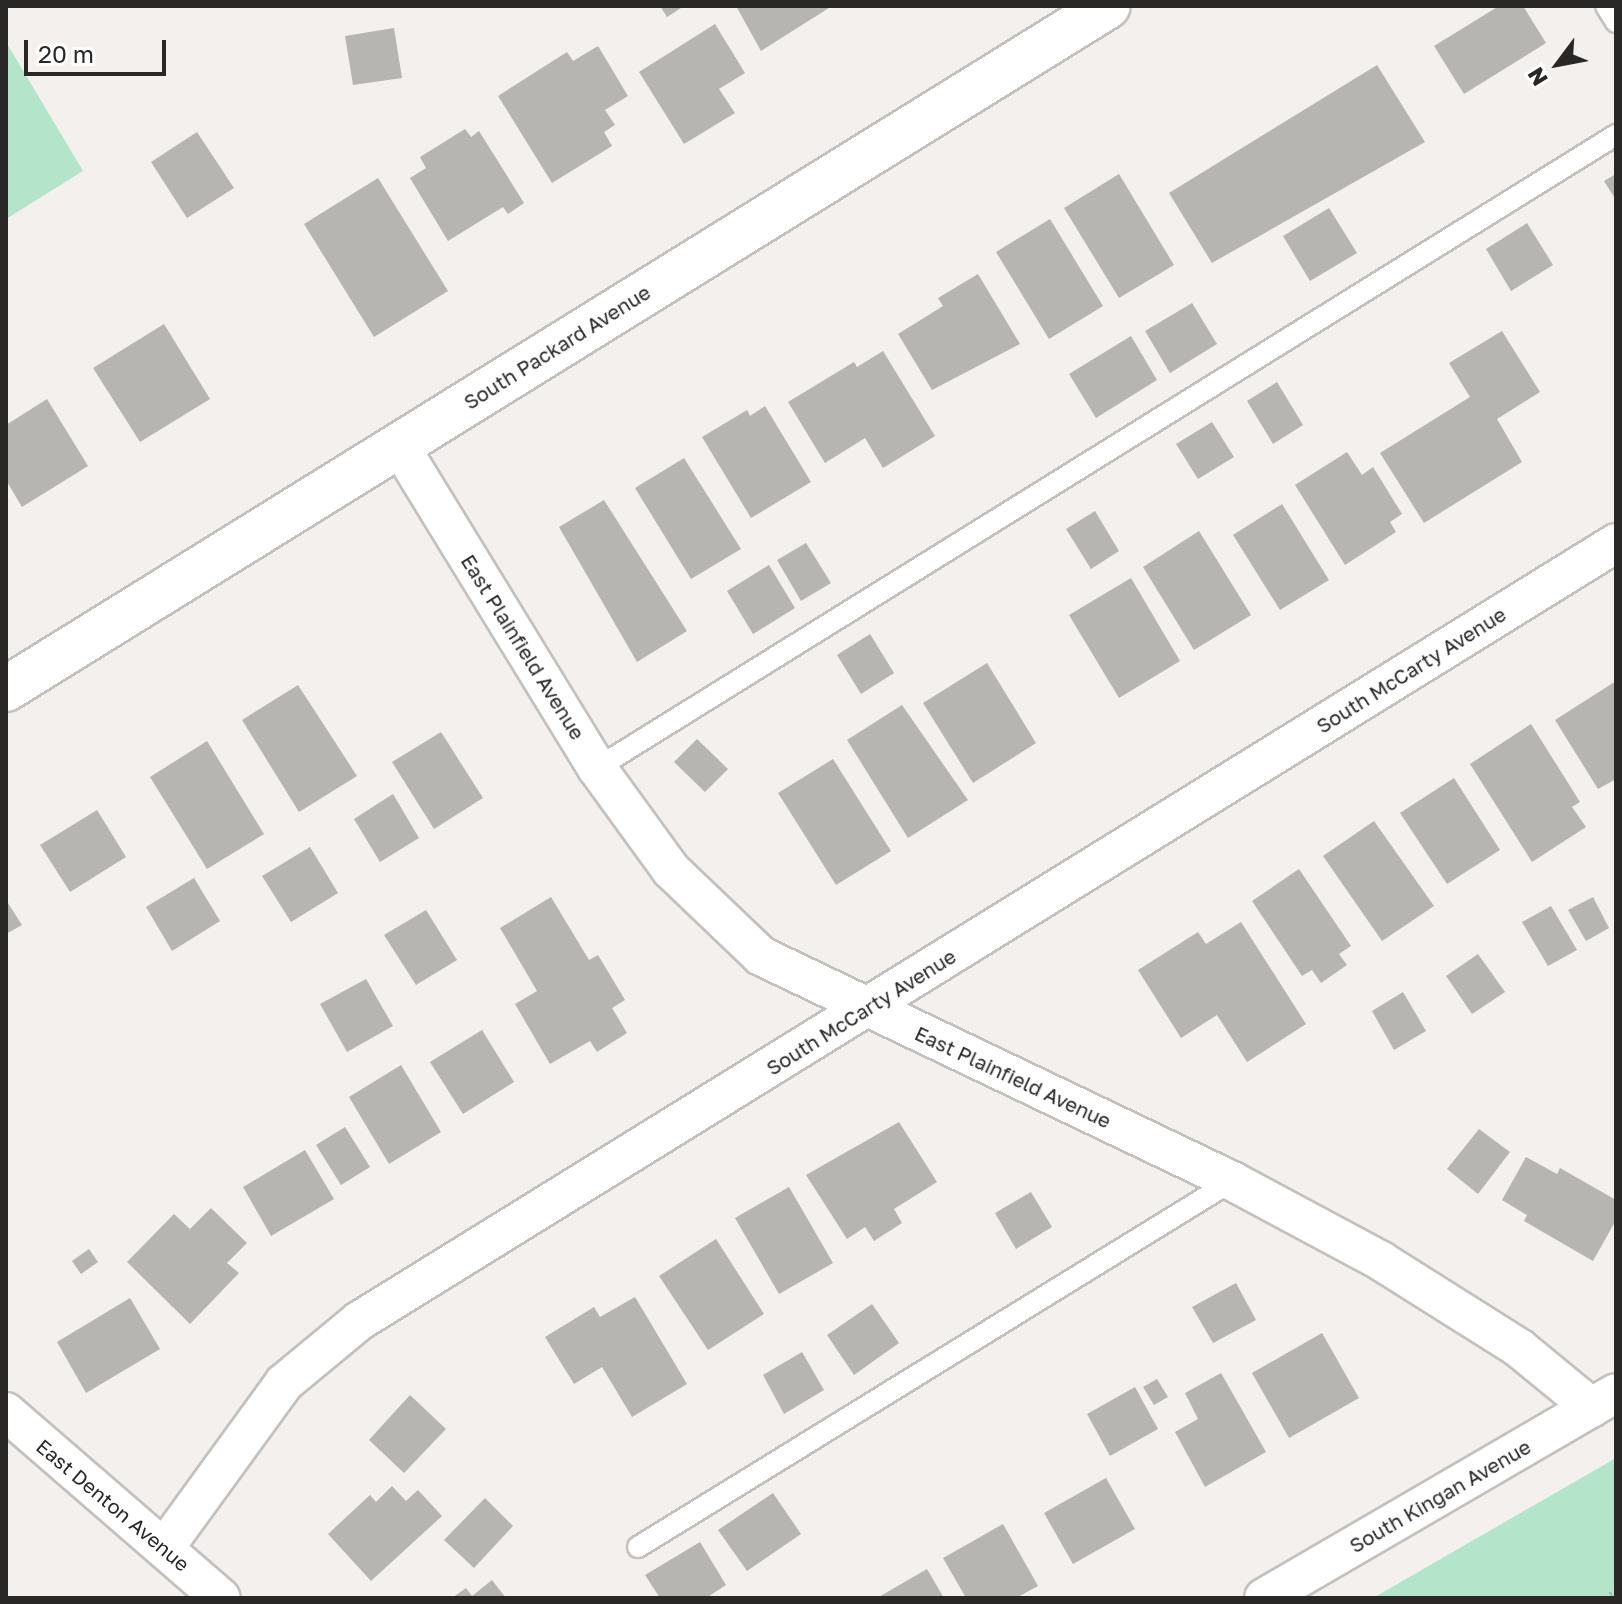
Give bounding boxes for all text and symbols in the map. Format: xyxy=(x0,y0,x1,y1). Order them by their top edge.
scale bar xyxy=(28,24,170,74)
north arrow xyxy=(1518,24,1598,104)
text: 20 m xyxy=(38,39,94,68)
text: N xyxy=(1521,63,1553,91)
street label: South Packard Avenue xyxy=(459,280,655,414)
street label: East Plainfield Avenue xyxy=(456,550,590,744)
street label: South McCarty Avenue xyxy=(1312,602,1510,738)
street label: South McCarty Avenue xyxy=(762,944,960,1080)
street label: East Plainfield Avenue xyxy=(911,1021,1115,1133)
street label: East Denton Avenue xyxy=(32,1434,194,1576)
street label: South Kingan Avenue xyxy=(1345,1434,1535,1558)

